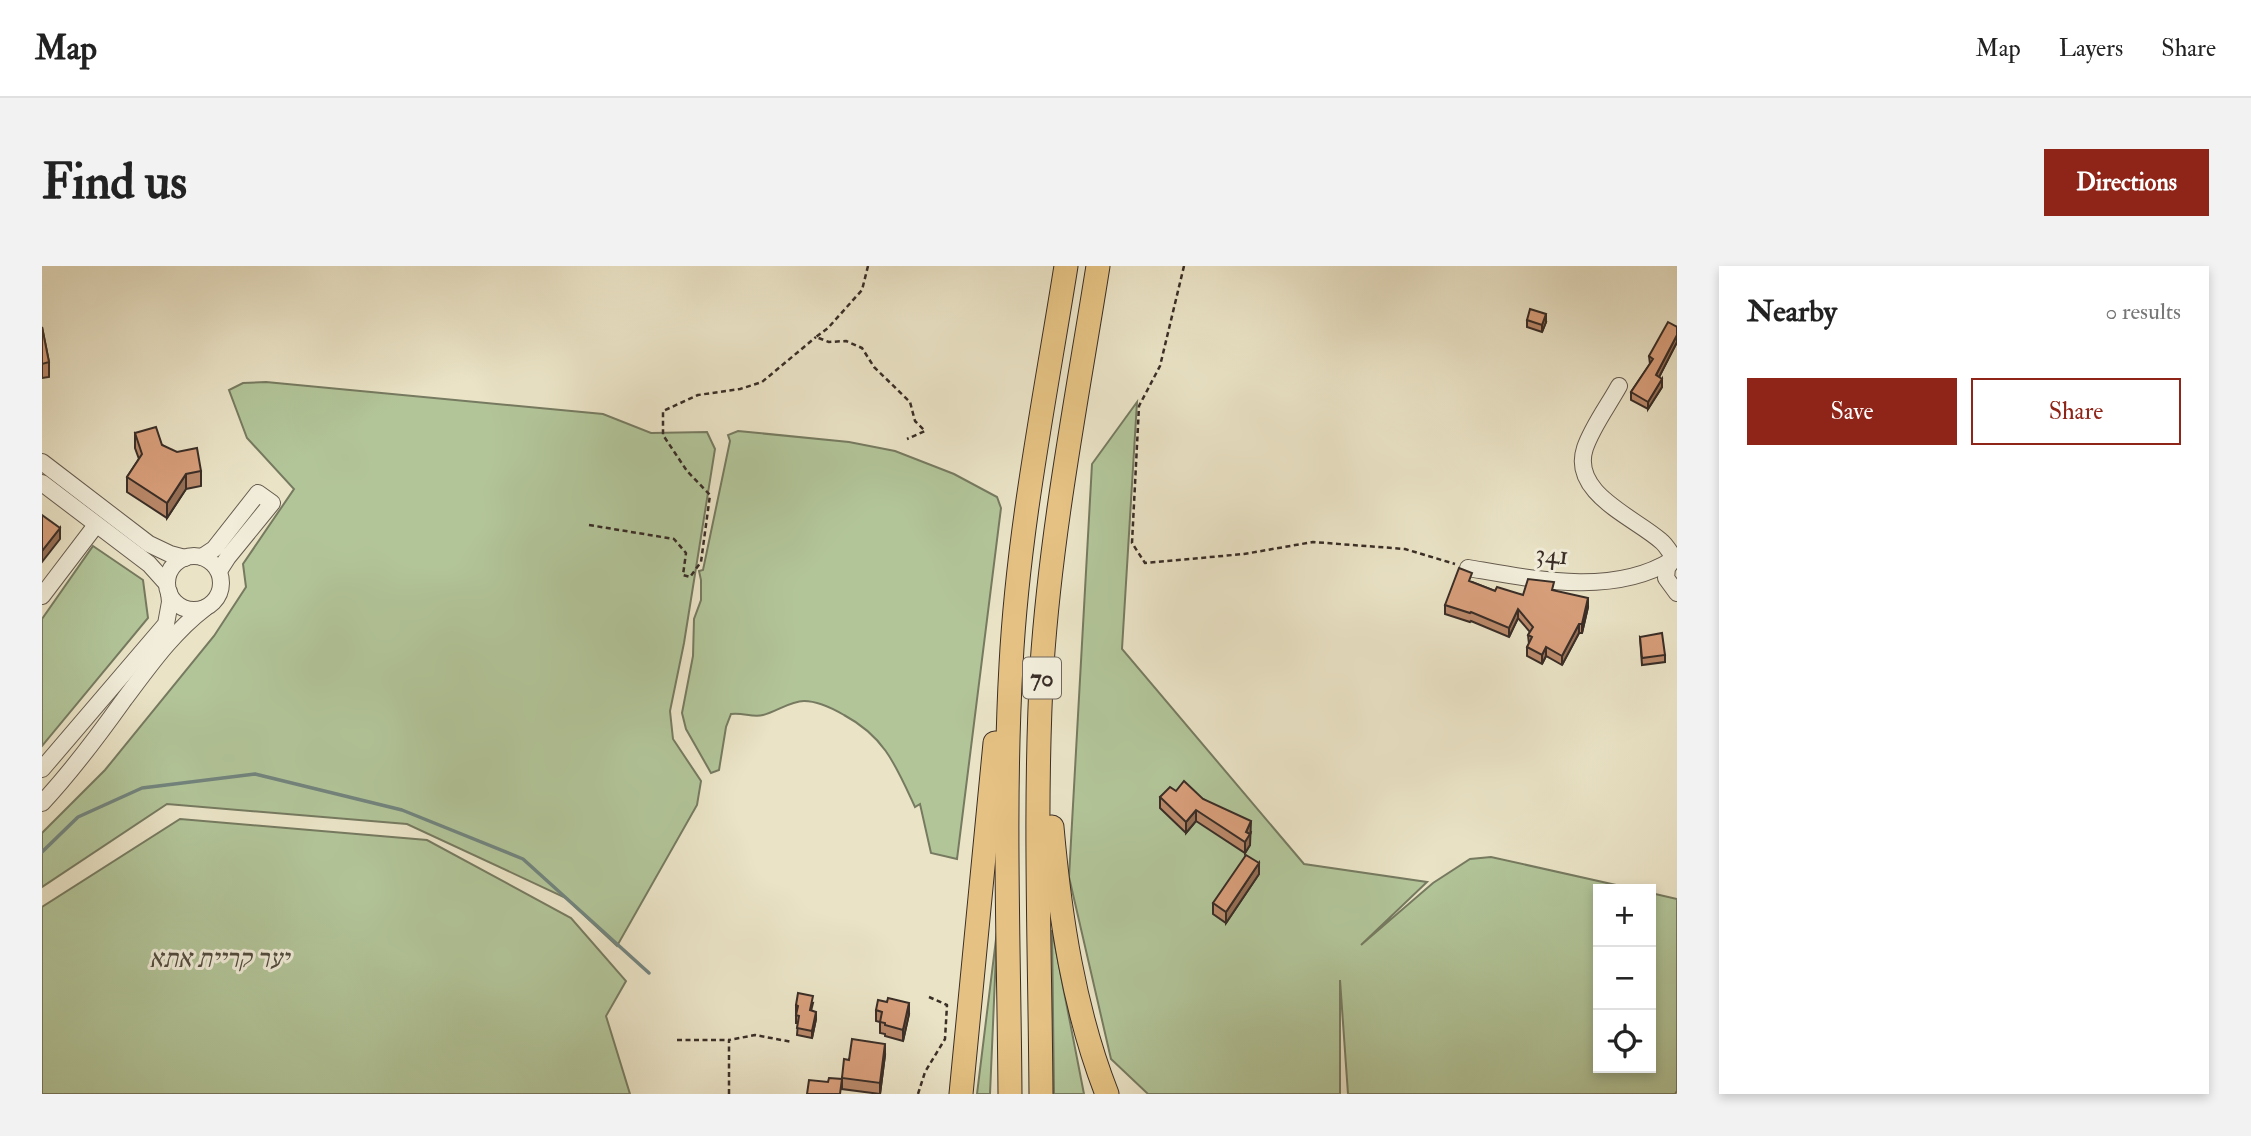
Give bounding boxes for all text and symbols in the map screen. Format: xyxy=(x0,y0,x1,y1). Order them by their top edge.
text: Map xyxy=(35,28,97,69)
text: Map xyxy=(1976,33,2021,64)
text: Layers xyxy=(2059,33,2123,64)
text: Share xyxy=(2161,33,2216,64)
button: Directions xyxy=(2044,149,2209,216)
text: Find us xyxy=(42,152,187,213)
text: Nearby xyxy=(1747,293,1837,330)
text: 0 results xyxy=(2105,297,2181,326)
button: Save xyxy=(1747,378,1957,445)
button: Share xyxy=(1971,378,2181,445)
street label: 341 xyxy=(1534,538,1570,572)
road number: 70 xyxy=(1023,657,1061,698)
map controls xyxy=(1593,884,1656,1073)
button: + xyxy=(1593,884,1656,947)
park label: יער קריית אתא xyxy=(149,943,292,975)
button: − xyxy=(1593,947,1656,1010)
button: locate xyxy=(1593,1010,1656,1073)

